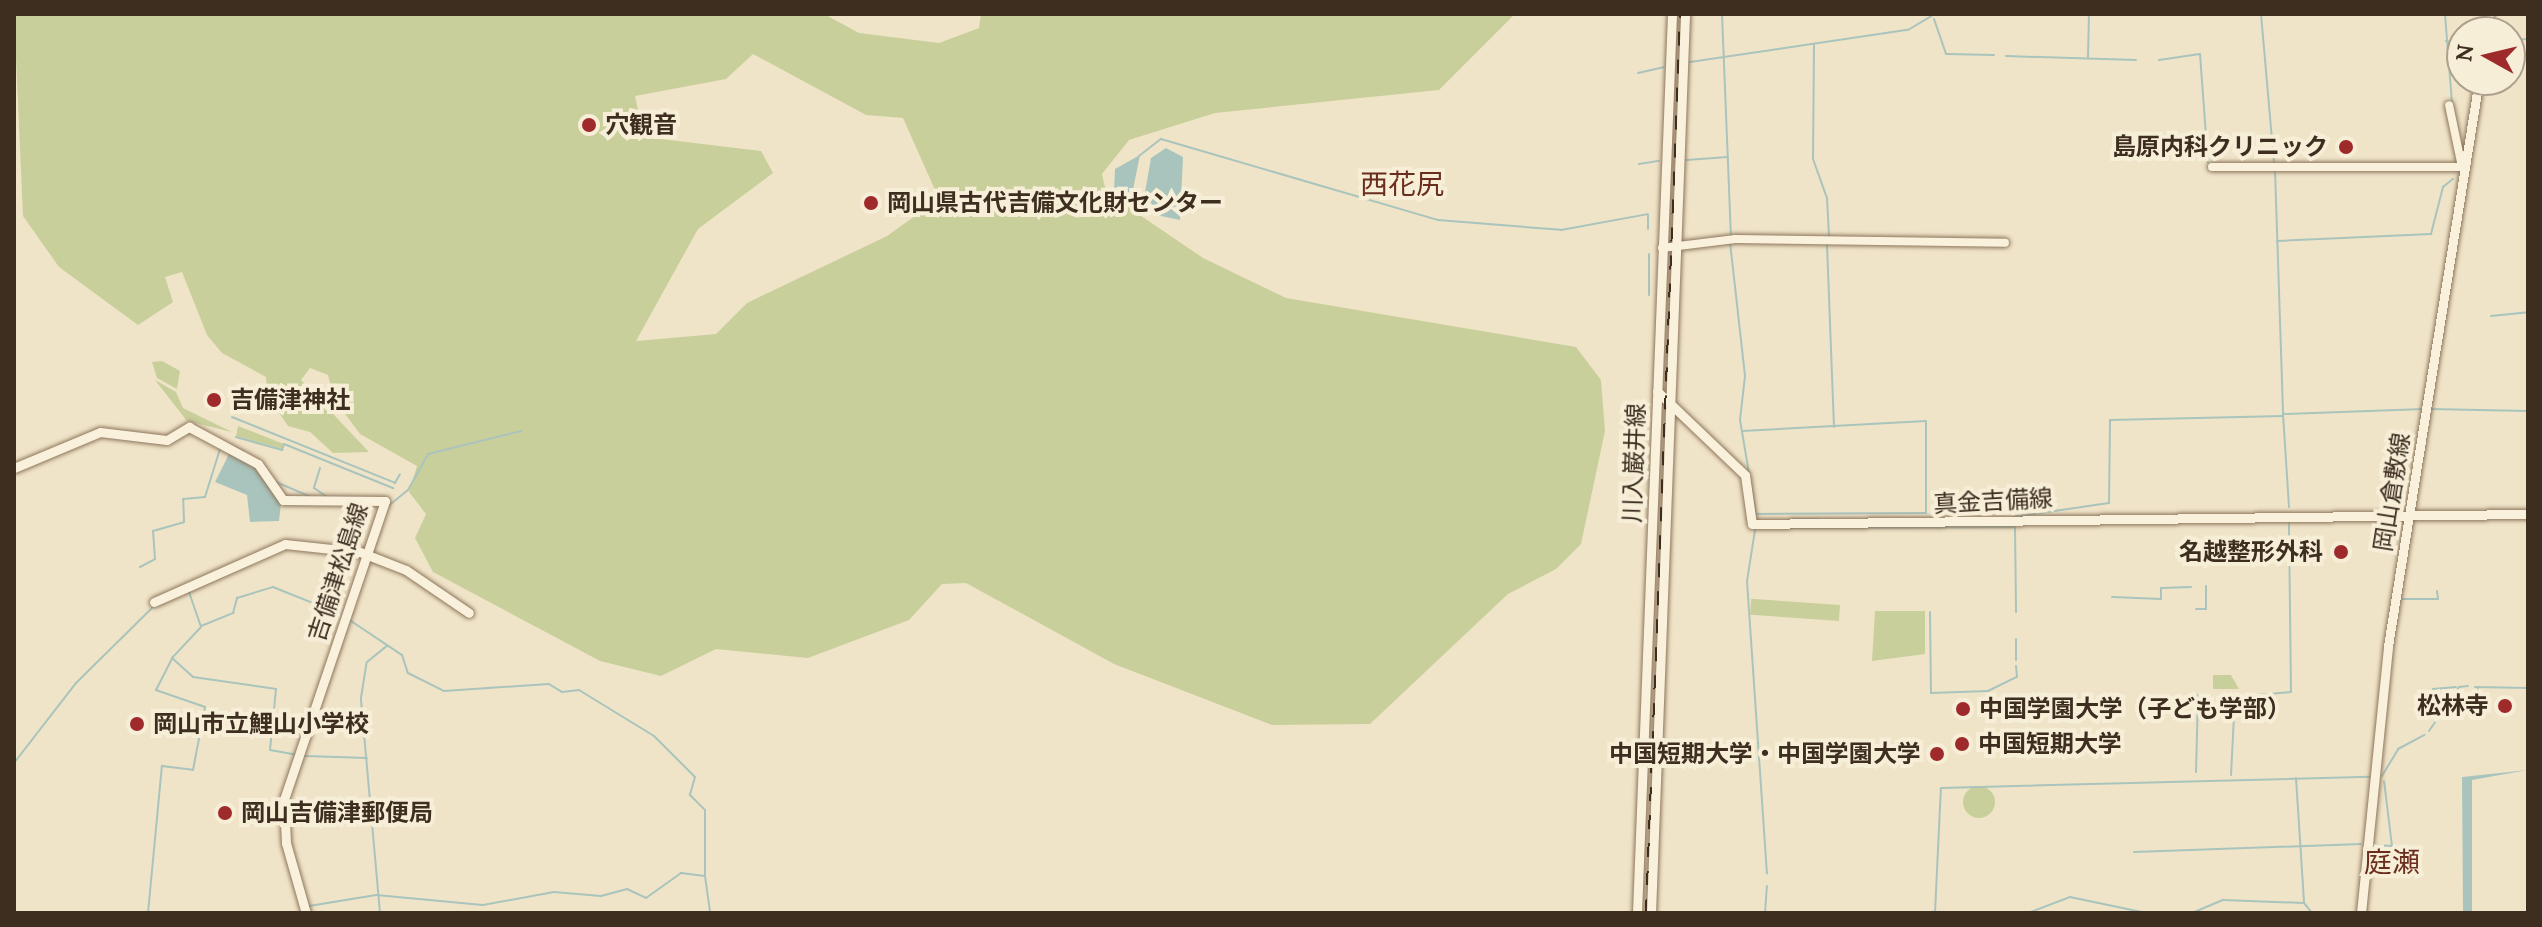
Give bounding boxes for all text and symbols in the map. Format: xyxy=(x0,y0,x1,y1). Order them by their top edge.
north arrow xyxy=(2446,16,2526,96)
text: N xyxy=(2449,43,2479,63)
place label: 穴観音 xyxy=(605,111,677,139)
marker: 穴観音 xyxy=(580,116,598,134)
place label: 島原内科クリニック xyxy=(2112,133,2328,161)
marker: 島原内科クリニック xyxy=(2335,136,2357,158)
district label: 西花尻 xyxy=(1360,167,1444,201)
place label: 岡山県古代吉備文化財センター xyxy=(887,189,1223,217)
marker: 岡山県古代吉備文化財センター xyxy=(862,194,880,212)
place label: 吉備津神社 xyxy=(230,386,350,414)
marker: 吉備津神社 xyxy=(205,391,223,409)
street label: 川入巌井線 xyxy=(1618,403,1650,523)
street label: 岡山倉敷線 xyxy=(2368,430,2416,554)
street label: 真金吉備線 xyxy=(1932,483,2054,519)
street label: 吉備津松島線 xyxy=(302,499,374,645)
place label: 名越整形外科 xyxy=(2179,538,2323,566)
marker: 名越整形外科 xyxy=(2330,541,2352,563)
place label: 松林寺 xyxy=(2417,692,2489,720)
place label: 中国学園大学（子ども学部） xyxy=(1979,695,2291,723)
marker: 松林寺 xyxy=(2496,697,2514,715)
marker: 中国学園大学（子ども学部） xyxy=(1954,700,1972,718)
place label: 岡山市立鯉山小学校 xyxy=(153,710,369,738)
marker: 岡山市立鯉山小学校 xyxy=(128,715,146,733)
place label: 中国短期大学 xyxy=(1978,730,2122,758)
marker: 中国短期大学 xyxy=(1953,735,1971,753)
place label: 中国短期大学・中国学園大学 xyxy=(1609,740,1921,768)
marker: 中国短期大学・中国学園大学 xyxy=(1928,745,1946,763)
place label: 岡山吉備津郵便局 xyxy=(241,799,433,827)
marker: 岡山吉備津郵便局 xyxy=(216,804,234,822)
district label: 庭瀬 xyxy=(2364,845,2420,879)

